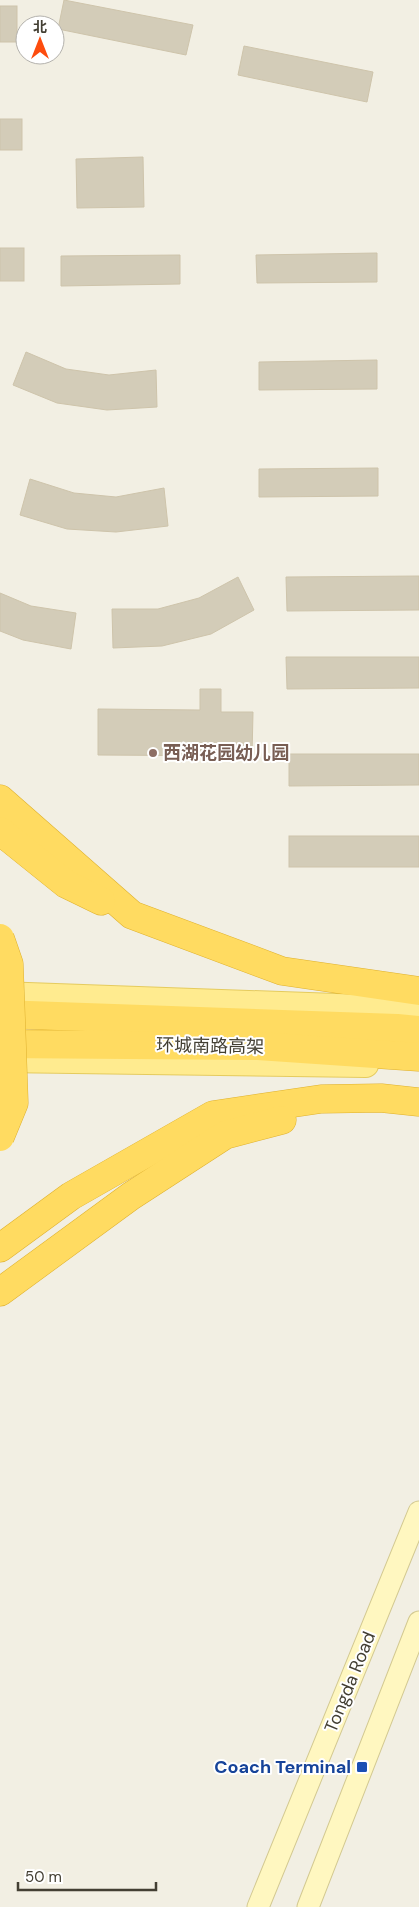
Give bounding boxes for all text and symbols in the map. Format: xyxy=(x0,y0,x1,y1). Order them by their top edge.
north arrow xyxy=(15,15,65,65)
text: 北 xyxy=(33,18,47,36)
place label: 西湖花园幼儿园 xyxy=(163,741,289,765)
marker: 西湖花园幼儿园 xyxy=(147,747,159,759)
street label: 环城南路高架 xyxy=(156,1033,264,1059)
street label: Tongda Road xyxy=(319,1628,381,1736)
place label: Coach Terminal xyxy=(214,1755,351,1779)
marker: Coach Terminal xyxy=(355,1760,369,1774)
scale bar xyxy=(18,1860,155,1892)
text: 50 m xyxy=(25,1867,62,1887)

